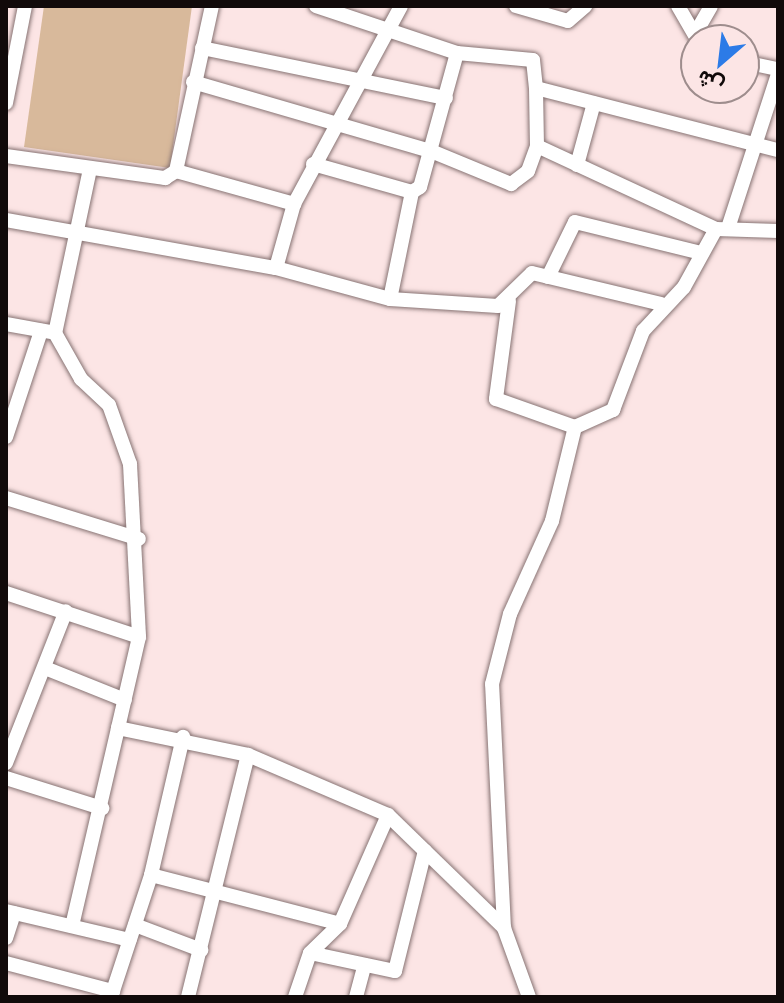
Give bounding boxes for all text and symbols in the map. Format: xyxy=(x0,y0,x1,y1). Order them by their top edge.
north arrow xyxy=(680,24,760,104)
text: ش xyxy=(692,66,727,101)

